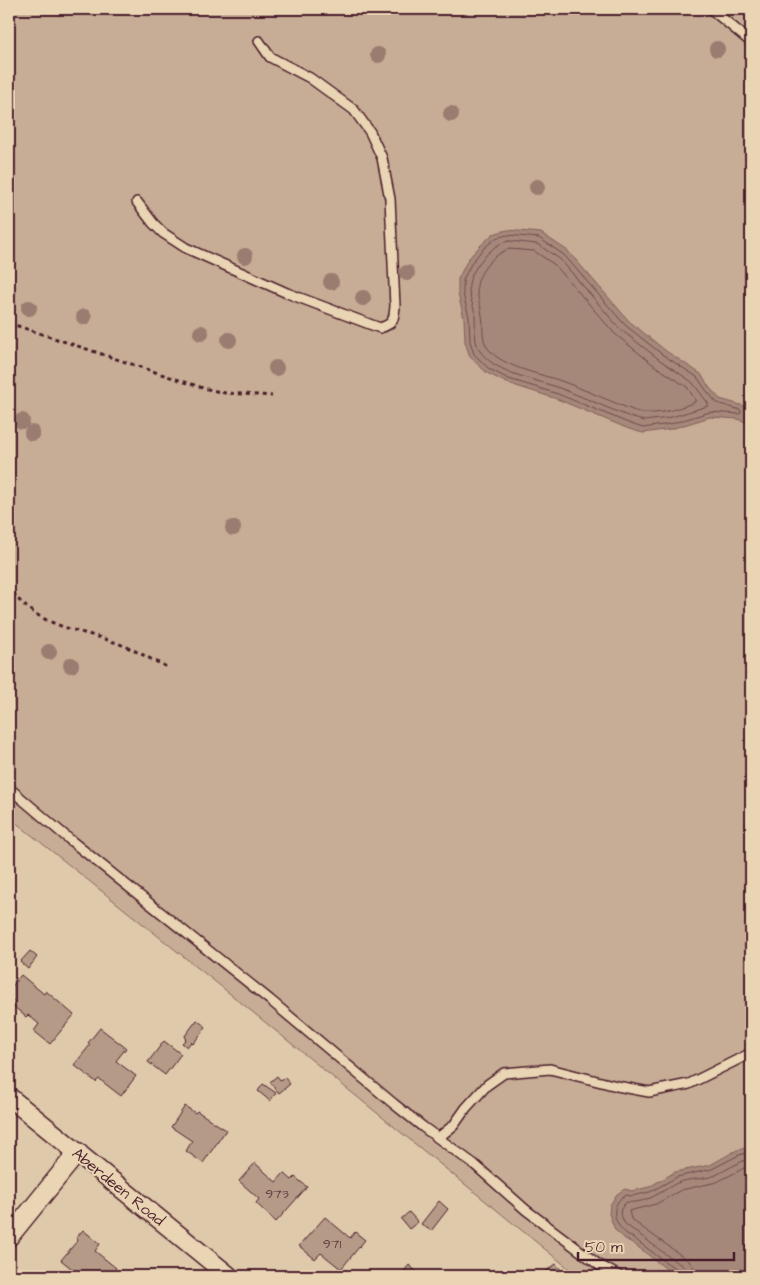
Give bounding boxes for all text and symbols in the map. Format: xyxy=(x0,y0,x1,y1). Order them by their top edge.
street label: Aberdeen Road xyxy=(67,1143,169,1231)
house number: 973 xyxy=(265,1184,289,1204)
scale bar xyxy=(578,1230,734,1262)
house number: 971 xyxy=(323,1234,341,1254)
text: 50 m xyxy=(585,1237,623,1258)

